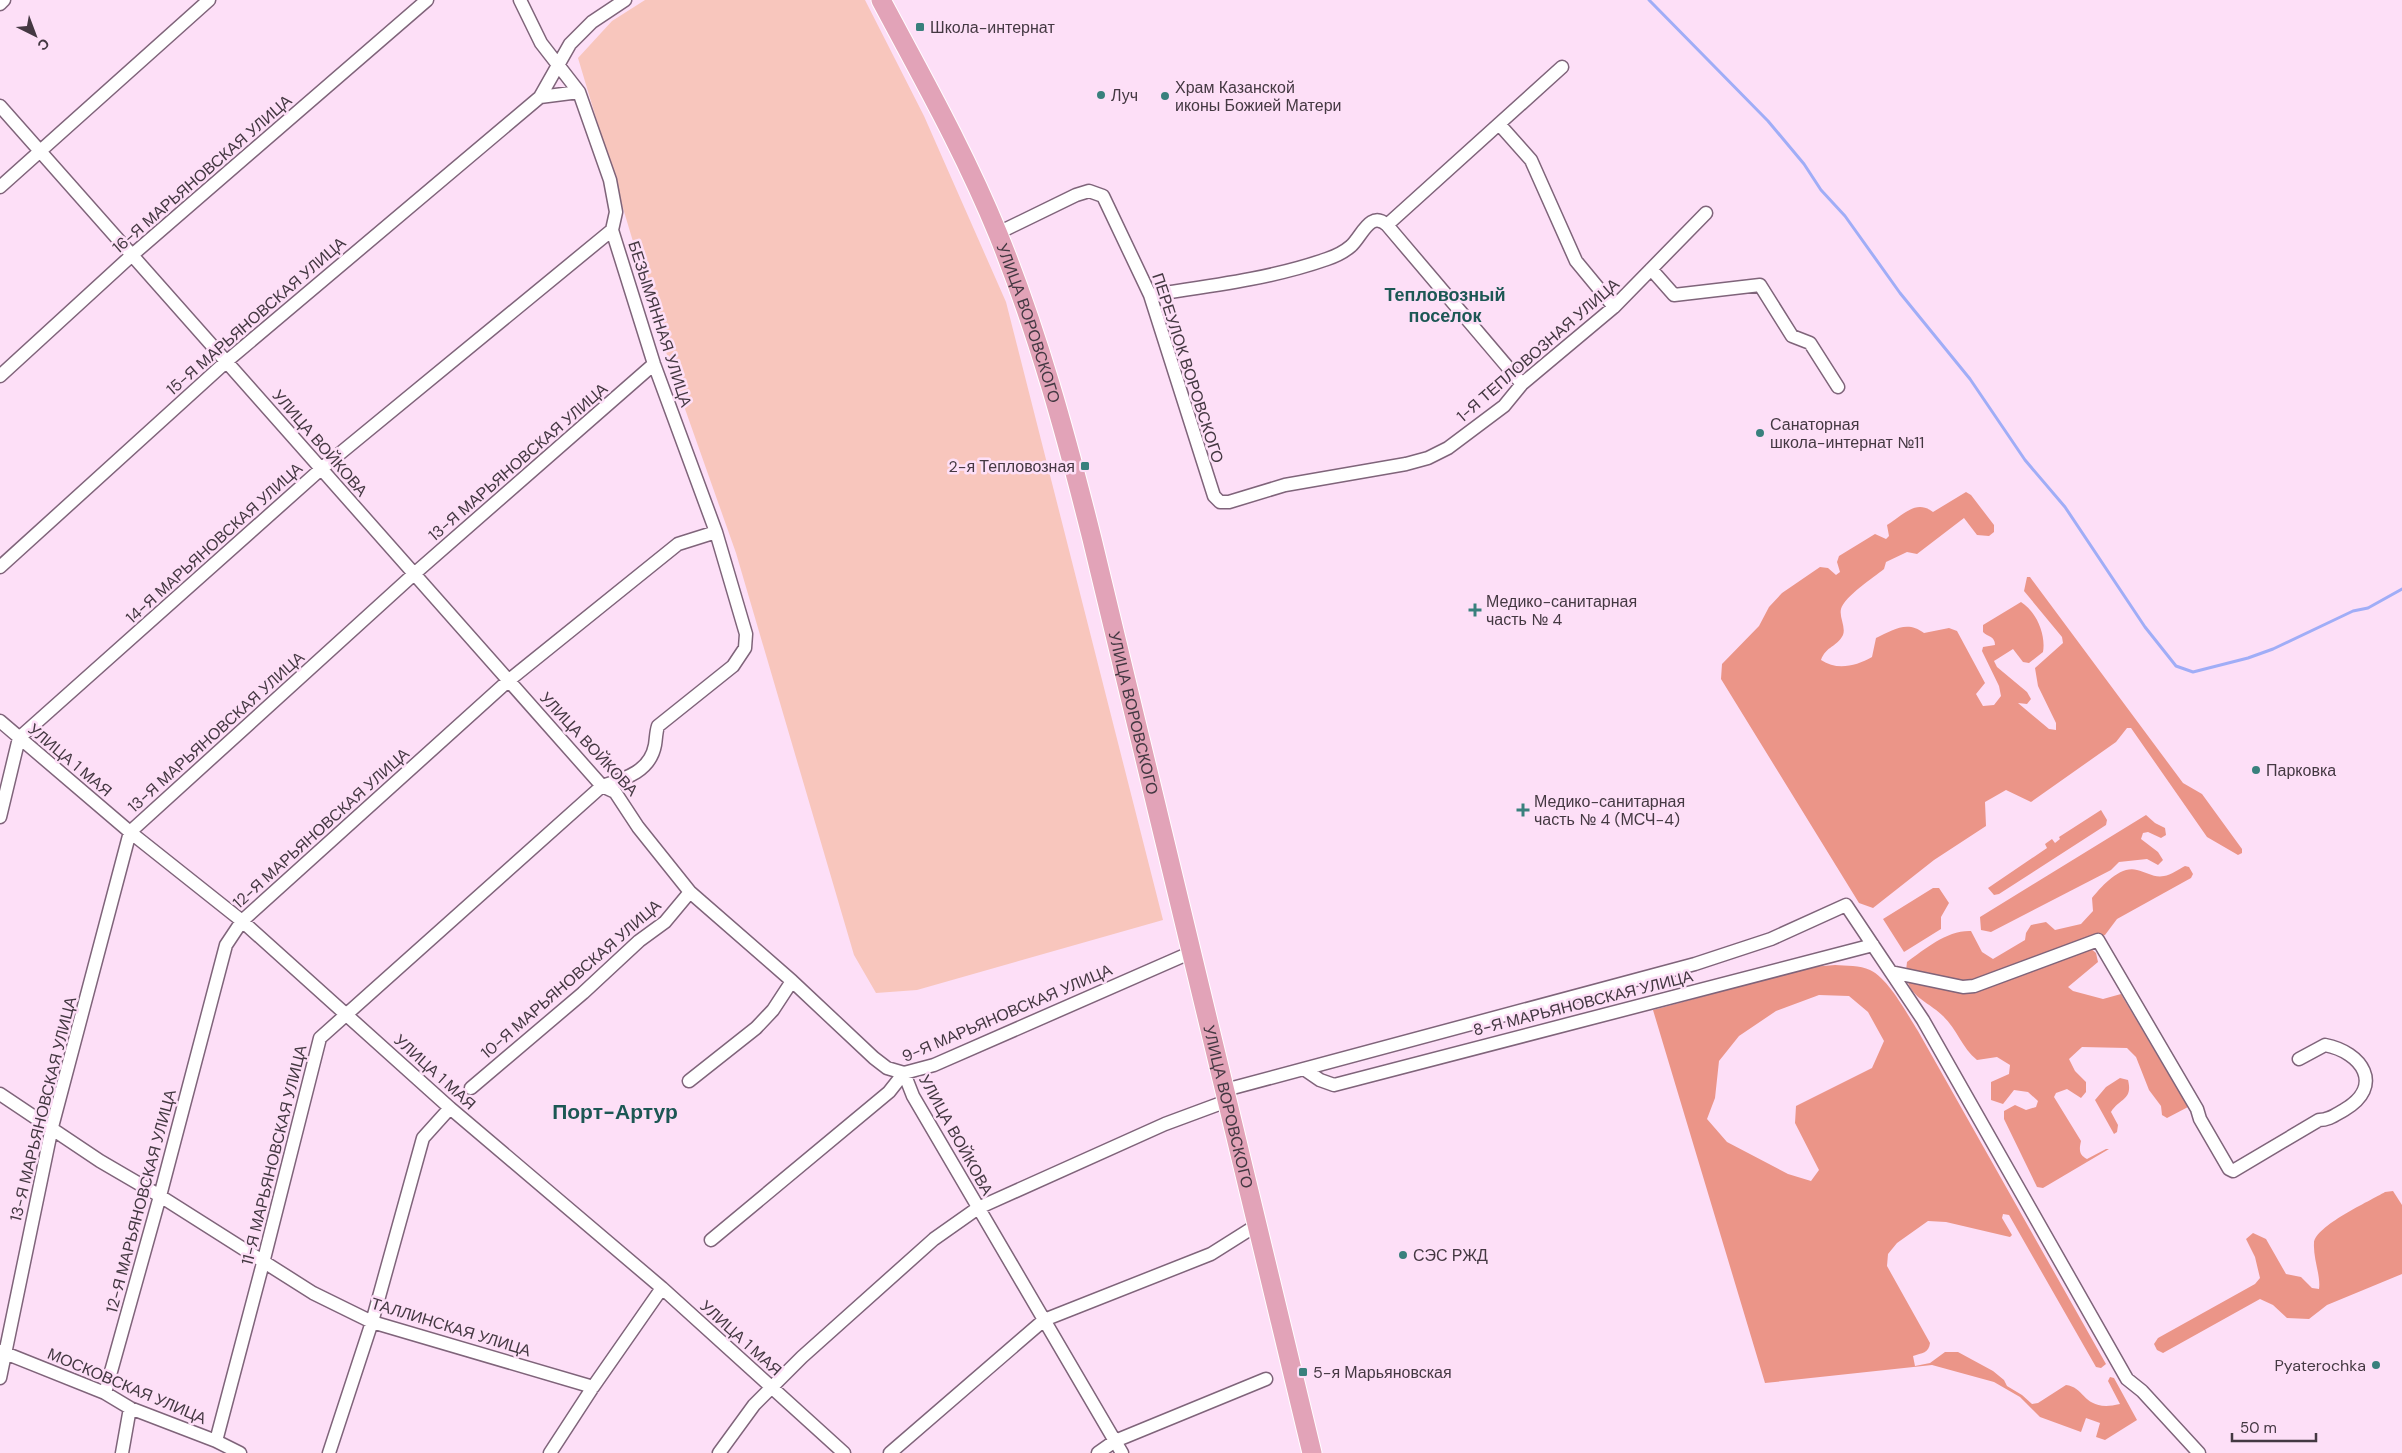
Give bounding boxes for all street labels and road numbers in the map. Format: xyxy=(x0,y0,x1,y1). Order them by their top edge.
street label: 16-Я МАРЬЯНОВСКАЯ УЛИЦА xyxy=(108,90,296,258)
street label: 15-Я МАРЬЯНОВСКАЯ УЛИЦА xyxy=(162,232,350,400)
street label: БЕЗЫМЯННАЯ УЛИЦА xyxy=(623,238,697,410)
street label: УЛИЦА ВОРОВСКОГО xyxy=(992,240,1066,405)
street label: ПЕРЕУЛОК ВОРОВСКОГО xyxy=(1147,270,1229,466)
street label: 1-Я ТЕПЛОВОЗНАЯ УЛИЦА xyxy=(1452,273,1624,426)
street label: 13-Я МАРЬЯНОВСКАЯ УЛИЦА xyxy=(424,378,612,546)
street label: УЛИЦА ВОЙКОВА xyxy=(268,385,372,501)
street label: 14-Я МАРЬЯНОВСКАЯ УЛИЦА xyxy=(121,458,307,628)
street label: УЛИЦА ВОРОВСКОГО xyxy=(1104,629,1164,797)
street label: 13-Я МАРЬЯНОВСКАЯ УЛИЦА xyxy=(123,647,309,817)
street label: УЛИЦА ВОЙКОВА xyxy=(535,688,643,801)
street label: УЛИЦА 1 МАЯ xyxy=(24,719,116,801)
street label: 12-Я МАРЬЯНОВСКАЯ УЛИЦА xyxy=(228,743,414,913)
street label: 10-Я МАРЬЯНОВСКАЯ УЛИЦА xyxy=(477,895,666,1063)
street label: 9-Я МАРЬЯНОВСКАЯ УЛИЦА xyxy=(899,959,1115,1067)
street label: 8-Я МАРЬЯНОВСКАЯ УЛИЦА xyxy=(1471,965,1695,1041)
street label: 13-Я МАРЬЯНОВСКАЯ УЛИЦА xyxy=(5,994,81,1223)
street label: УЛИЦА ВОРОВСКОГО xyxy=(1199,1023,1258,1190)
street label: УЛИЦА 1 МАЯ xyxy=(390,1030,480,1114)
street label: 11-Я МАРЬЯНОВСКАЯ УЛИЦА xyxy=(236,1042,312,1267)
street label: УЛИЦА ВОЙКОВА xyxy=(914,1071,998,1199)
street label: 12-Я МАРЬЯНОВСКАЯ УЛИЦА xyxy=(101,1087,181,1315)
street label: ТАЛЛИНСКАЯ УЛИЦА xyxy=(369,1293,534,1361)
street label: УЛИЦА 1 МАЯ xyxy=(696,1296,786,1380)
street label: МОСКОВСКАЯ УЛИЦА xyxy=(44,1343,210,1429)

